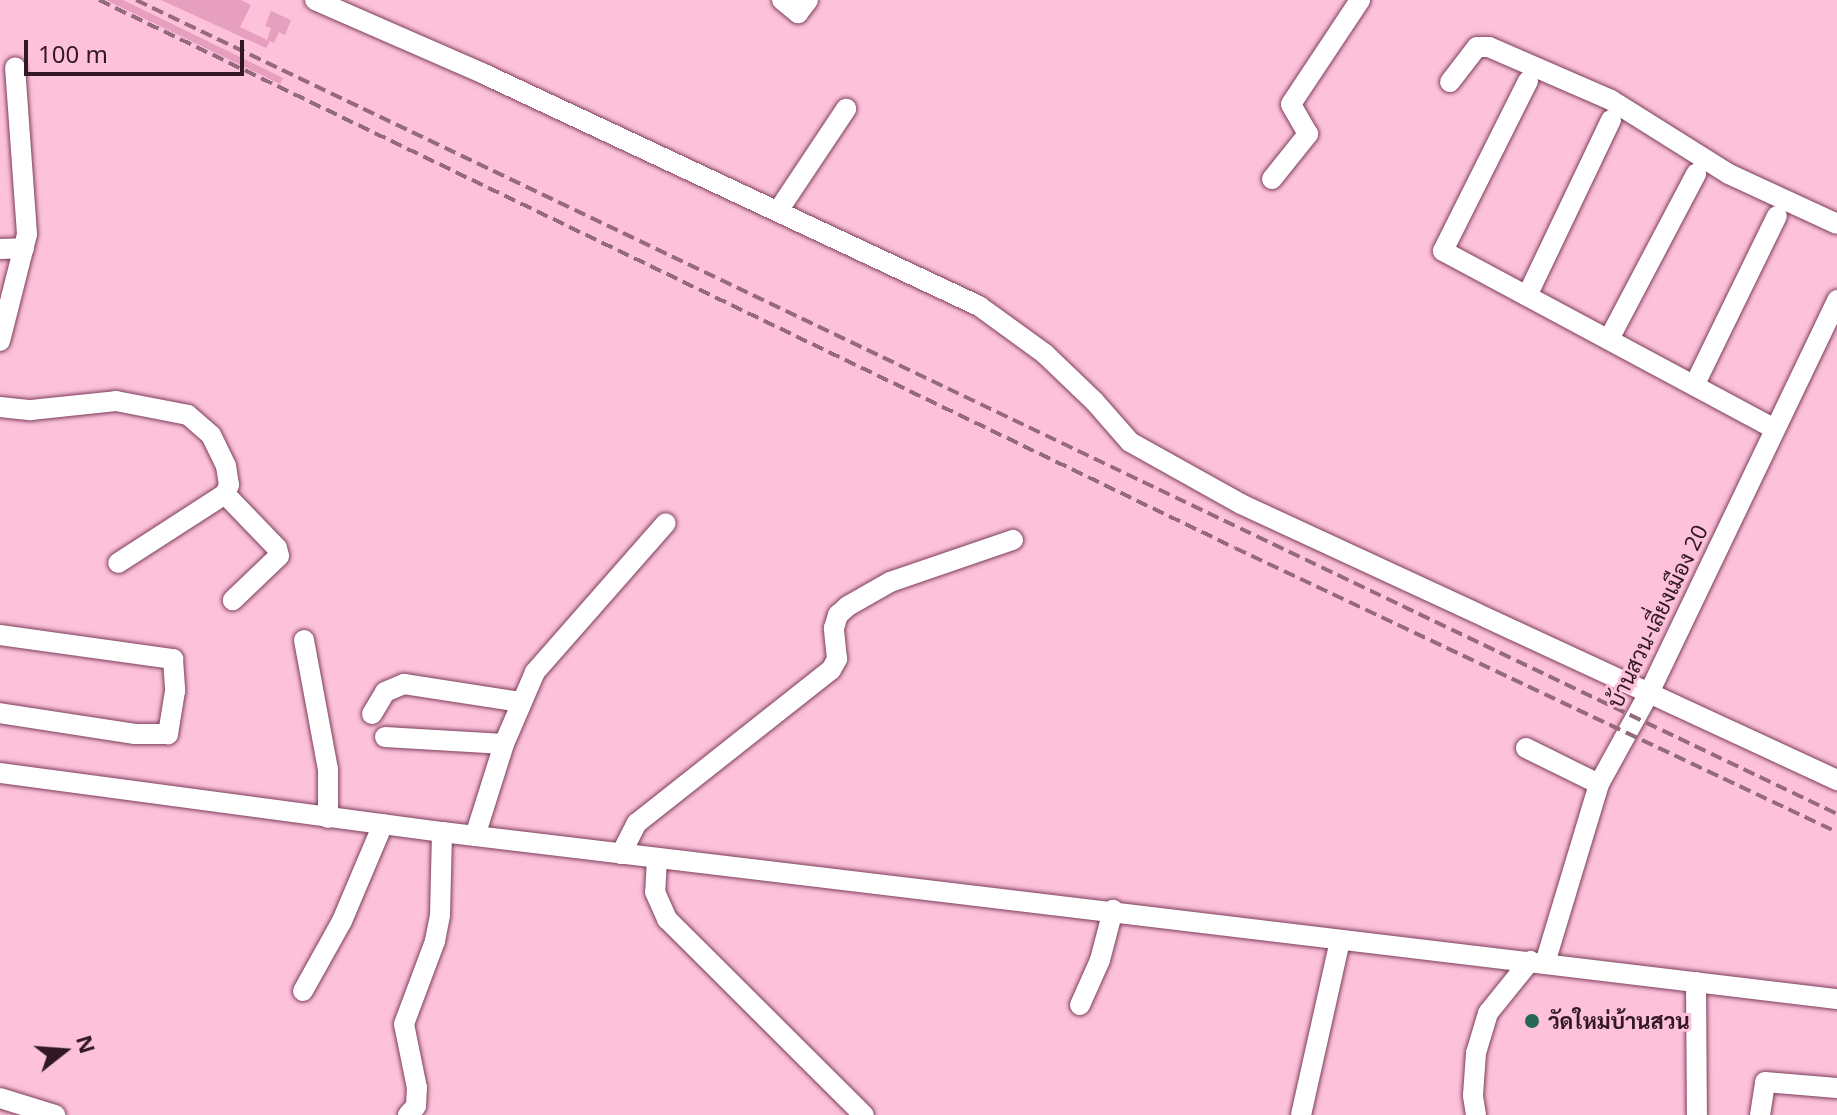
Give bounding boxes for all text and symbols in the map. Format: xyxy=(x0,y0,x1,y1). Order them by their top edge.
scale bar xyxy=(28,24,248,74)
text: 100 m xyxy=(38,37,108,70)
street label: บ้านสวน-เลี่ยงเมือง 20 xyxy=(1601,520,1713,712)
place label: วัดใหม่บ้านสวน xyxy=(1548,1008,1690,1034)
north arrow xyxy=(24,1011,104,1091)
marker: วัดใหม่บ้านสวน xyxy=(1523,1012,1541,1030)
text: N xyxy=(70,1031,104,1057)

